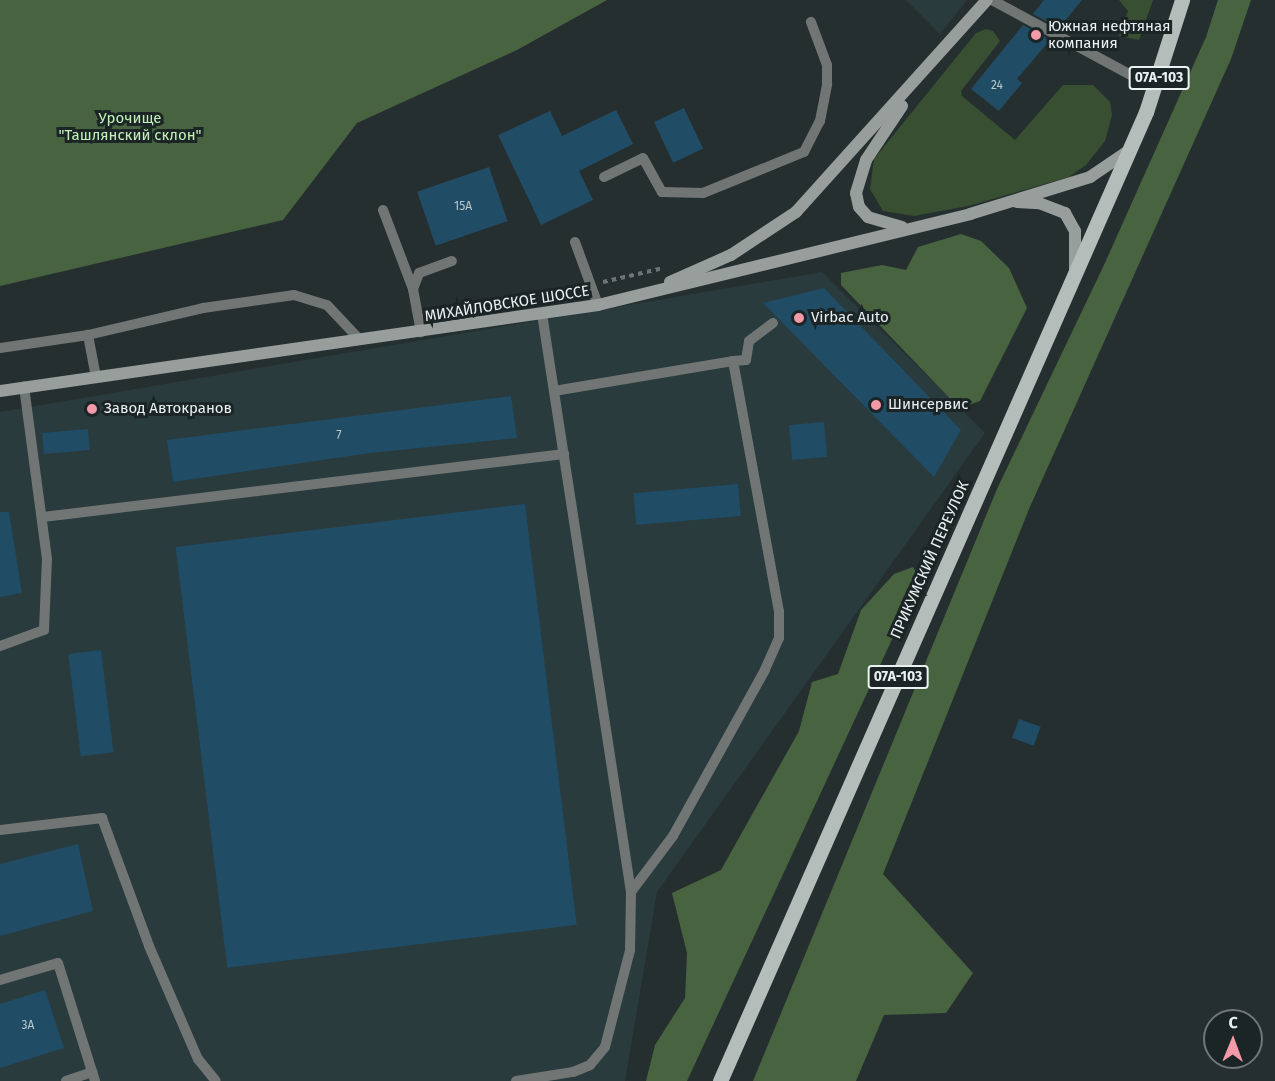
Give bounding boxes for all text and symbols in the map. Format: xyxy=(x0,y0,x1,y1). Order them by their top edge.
place label: Южная нефтяная компания xyxy=(1048,17,1170,52)
marker: Южная нефтяная компания xyxy=(1029,28,1043,42)
road number: 07А-103 xyxy=(1128,67,1190,89)
house number: 24 xyxy=(991,79,1003,93)
park label: Урочище "Ташлянский склон" xyxy=(58,109,202,144)
house number: 15А xyxy=(454,200,472,214)
street label: МИХАЙЛОВСКОЕ ШОССЕ xyxy=(423,282,591,326)
place label: Virbac Auto xyxy=(811,309,889,327)
marker: Virbac Auto xyxy=(792,311,806,325)
place label: Шинсервис xyxy=(888,396,968,414)
marker: Шинсервис xyxy=(869,398,883,412)
place label: Завод Автокранов xyxy=(104,400,232,418)
marker: Завод Автокранов xyxy=(85,402,99,416)
house number: 7 xyxy=(336,429,342,443)
street label: ПРИКУМСКИЙ ПЕРЕУЛОК xyxy=(887,478,973,642)
road number: 07А-103 xyxy=(866,666,930,688)
north arrow xyxy=(1203,1009,1263,1069)
text: С xyxy=(1229,1013,1238,1032)
house number: 3А xyxy=(22,1019,34,1033)

